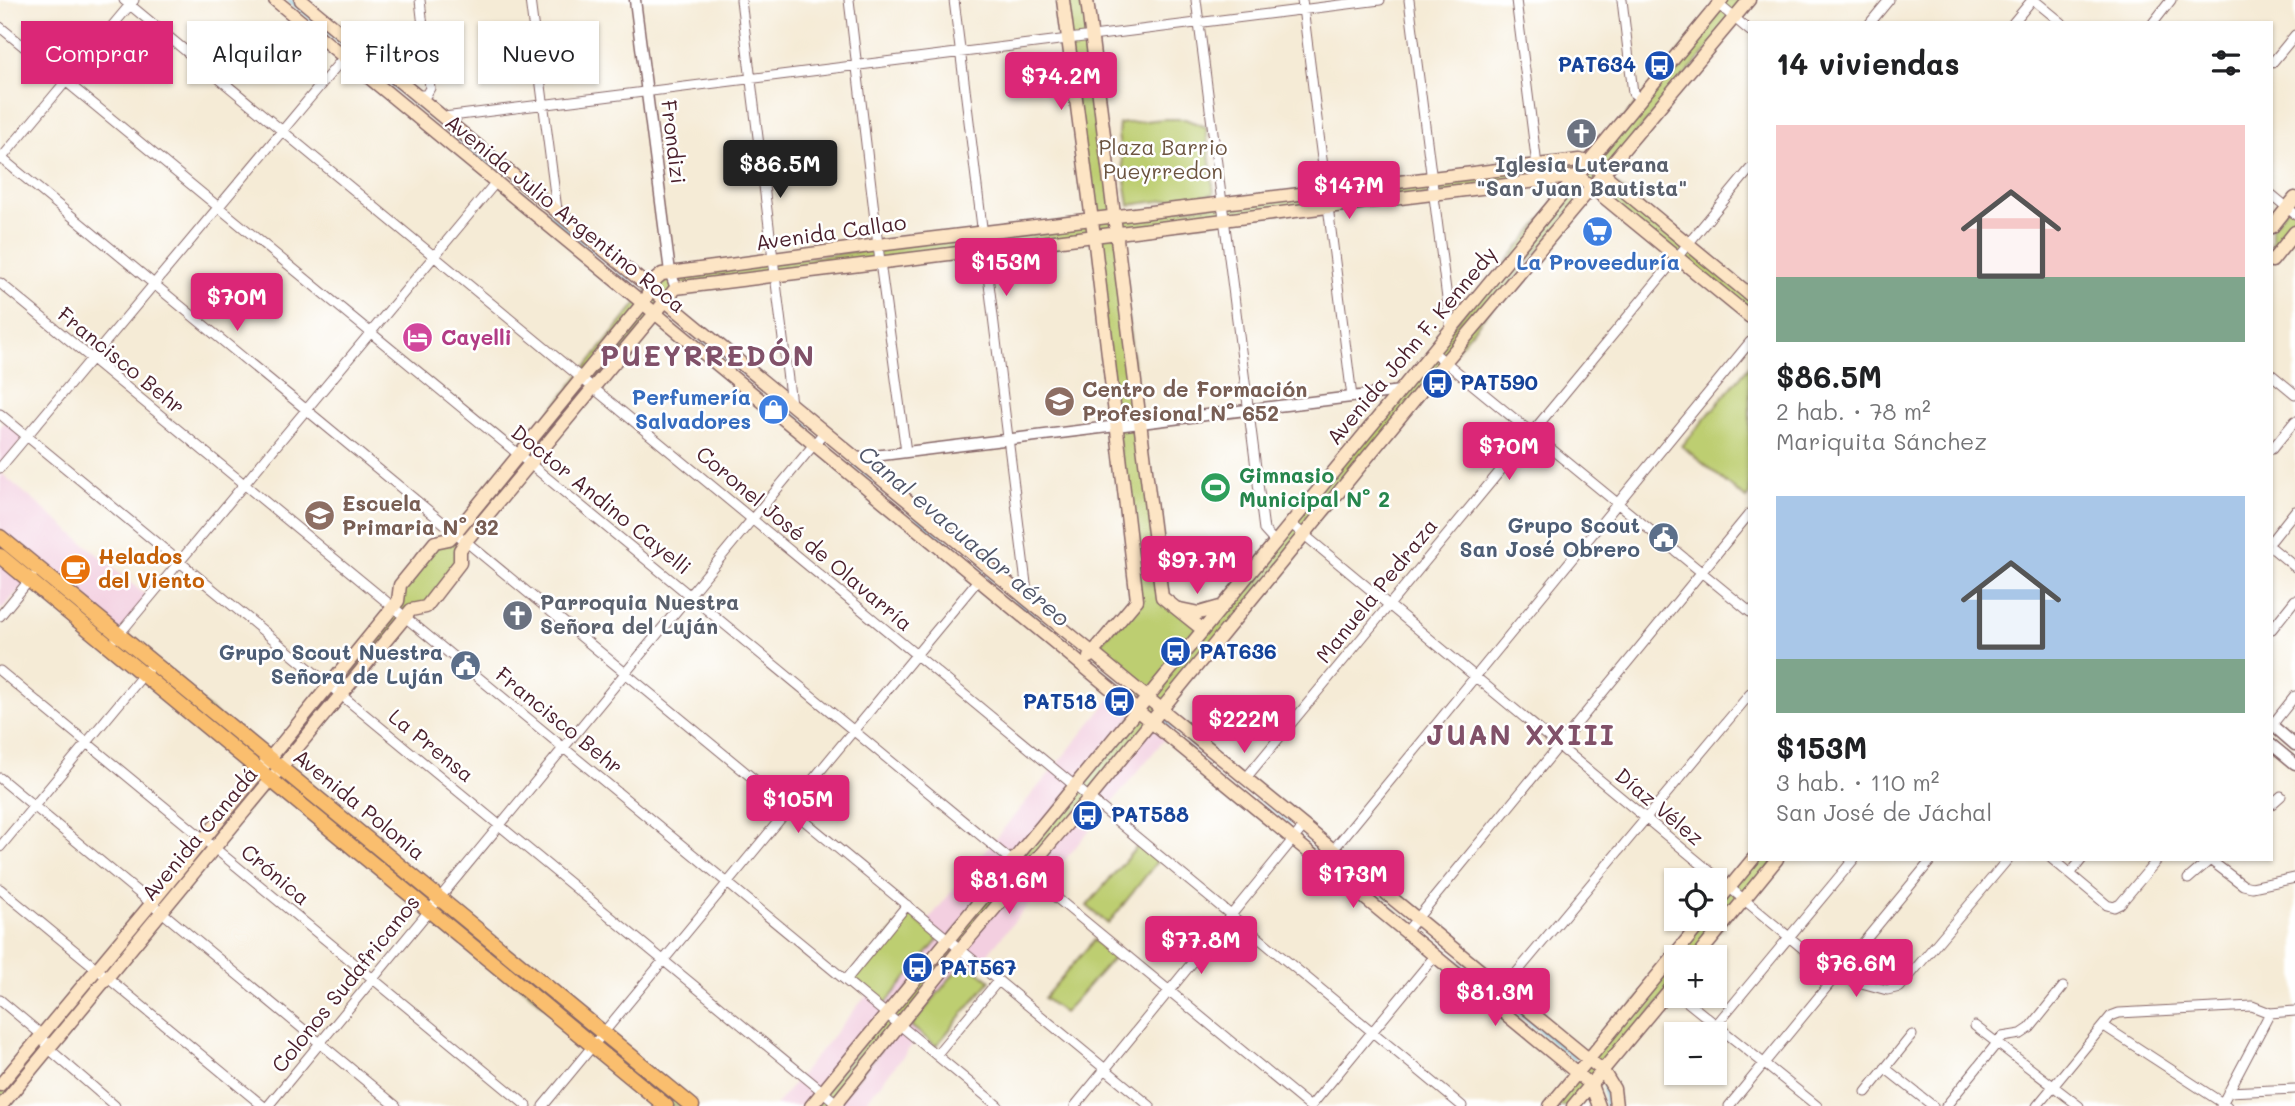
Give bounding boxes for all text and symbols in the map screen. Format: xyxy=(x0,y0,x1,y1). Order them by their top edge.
chip: Comprar xyxy=(21,21,173,84)
chip: Alquilar xyxy=(187,21,327,84)
chip: Filtros xyxy=(341,21,464,84)
chip: Nuevo xyxy=(478,21,599,84)
text: 14 viviendas xyxy=(1776,43,1960,83)
icon: filters xyxy=(2207,44,2245,82)
bus stop icon: PAT634 xyxy=(1642,48,1676,82)
place label: PAT634 xyxy=(1558,50,1636,77)
pin: $74.2M xyxy=(1004,52,1118,112)
text: $74.2M xyxy=(1021,60,1101,90)
street label: Frondizi xyxy=(656,98,693,185)
street label: Avenida Julio Argentino Roca xyxy=(440,108,692,318)
church icon: Iglesia Luterana "San Juan Bautista" xyxy=(1565,116,1599,150)
park label: Plaza Barrio Pueyrredon xyxy=(1099,133,1227,184)
pin: $86.5M xyxy=(723,140,837,200)
text: $86.5M xyxy=(739,148,821,178)
place label: Iglesia Luterana "San Juan Bautista" xyxy=(1477,150,1687,201)
pin: $147M xyxy=(1300,162,1398,221)
text: $147M xyxy=(1314,169,1384,199)
icon: home xyxy=(1948,171,2074,297)
street label: Avenida Callao xyxy=(754,208,908,255)
supermarket icon: La Proveeduría xyxy=(1581,214,1615,248)
pin: $153M xyxy=(957,238,1055,298)
street label: Avenida John F. Kennedy xyxy=(1320,240,1502,450)
text: $153M xyxy=(971,246,1041,276)
place label: La Proveeduría xyxy=(1516,248,1680,275)
pin: $70M xyxy=(196,274,278,333)
text: $70M xyxy=(207,281,267,311)
street label: Francisco Behr xyxy=(53,300,191,419)
hotel icon: Cayelli xyxy=(401,321,435,355)
place label: Cayelli xyxy=(441,323,512,351)
district label: PUEYRREDÓN xyxy=(600,337,816,373)
text: $86.5M xyxy=(1776,356,1882,396)
bus stop icon: PAT590 xyxy=(1420,366,1454,400)
place label: PAT590 xyxy=(1460,368,1538,395)
place label: Centro de Formación Profesional N° 652 xyxy=(1082,375,1307,426)
place label: Perfumería Salvadores xyxy=(632,383,751,434)
school or university icon: Centro de Formación Profesional N° 652 xyxy=(1042,385,1076,419)
shop icon: Perfumería Salvadores xyxy=(757,393,791,427)
text: 2 hab. · 78 m² xyxy=(1776,396,1931,426)
street label: Doctor Andino Cayelli xyxy=(506,418,697,580)
pin: $70M xyxy=(1468,422,1550,482)
text: Mariquita Sánchez xyxy=(1776,426,1987,456)
text: $70M xyxy=(1479,430,1539,460)
water label: Canal evacuador aéreo xyxy=(853,438,1077,633)
street label: Coronel José de Olavarría xyxy=(691,439,919,636)
place label: Gimnasio Municipal N° 2 xyxy=(1239,461,1390,512)
sports icon: Gimnasio Municipal N° 2 xyxy=(1199,471,1233,505)
place label: Escuela Primaria N° 32 xyxy=(342,489,499,540)
school or university icon: Escuela Primaria N° 32 xyxy=(302,499,336,533)
place label: Grupo Scout San José Obrero xyxy=(1460,511,1640,562)
street label: Manuela Pedraza xyxy=(1309,512,1443,668)
public building icon: Grupo Scout San José Obrero xyxy=(1646,521,1680,555)
pin: $97.7M xyxy=(1140,536,1254,596)
place label: Helados del Viento xyxy=(98,542,205,593)
icon: home xyxy=(1948,542,2074,668)
text: $97.7M xyxy=(1157,544,1237,574)
cafe icon: Helados del Viento xyxy=(58,552,92,586)
place label: Parroquia Nuestra Señora del Luján xyxy=(540,588,739,639)
church icon: Parroquia Nuestra Señora del Luján xyxy=(500,598,534,632)
bus stop icon: PAT636 xyxy=(1159,635,1193,669)
place label: PAT636 xyxy=(1199,637,1277,664)
place label: Grupo Scout Nuestra Señora de Luján xyxy=(219,638,443,689)
public building icon: Grupo Scout Nuestra Señora de Luján xyxy=(449,648,483,682)
street label: Francisco Behr xyxy=(491,660,629,779)
bus stop icon: PAT518 xyxy=(1103,685,1137,719)
place label: PAT518 xyxy=(1023,687,1097,714)
pin: $222M xyxy=(1195,696,1293,755)
street label: La Prensa xyxy=(384,702,480,787)
text: $222M xyxy=(1208,703,1280,733)
district label: JUAN XXIII xyxy=(1426,716,1616,752)
text: $153M xyxy=(1776,727,1868,767)
street label: Avenida Polonia xyxy=(289,742,431,865)
street label: Avenida Canadá xyxy=(135,760,263,906)
street label: Díaz Vélez xyxy=(1610,761,1710,851)
text: 3 hab. · 110 m² xyxy=(1776,767,1939,797)
pin: $105M xyxy=(749,776,847,835)
text: $105M xyxy=(762,783,834,813)
text: San José de Jáchal xyxy=(1776,797,1992,827)
bus stop icon: PAT588 xyxy=(1071,798,1105,832)
place label: PAT588 xyxy=(1111,800,1189,827)
street label: Crónica xyxy=(236,837,316,910)
pin: $173M xyxy=(1304,850,1402,910)
pin: $81.6M xyxy=(952,856,1066,916)
text: $173M xyxy=(1318,858,1388,888)
text: $81.6M xyxy=(970,864,1048,894)
map controls xyxy=(1664,868,1727,1085)
button: locate xyxy=(1664,868,1727,931)
street label: Colonos Sudafricanos xyxy=(265,889,425,1077)
pin: $77.8M xyxy=(1144,916,1258,976)
text: $77.8M xyxy=(1161,924,1241,954)
pin: $76.6M xyxy=(1799,940,1913,999)
button: + xyxy=(1664,945,1727,1008)
text: $76.6M xyxy=(1816,947,1896,977)
bus stop icon: PAT567 xyxy=(900,951,934,985)
place label: PAT567 xyxy=(940,953,1017,980)
pin: $81.3M xyxy=(1438,968,1552,1028)
text: $81.3M xyxy=(1456,976,1534,1006)
button: − xyxy=(1664,1022,1727,1085)

